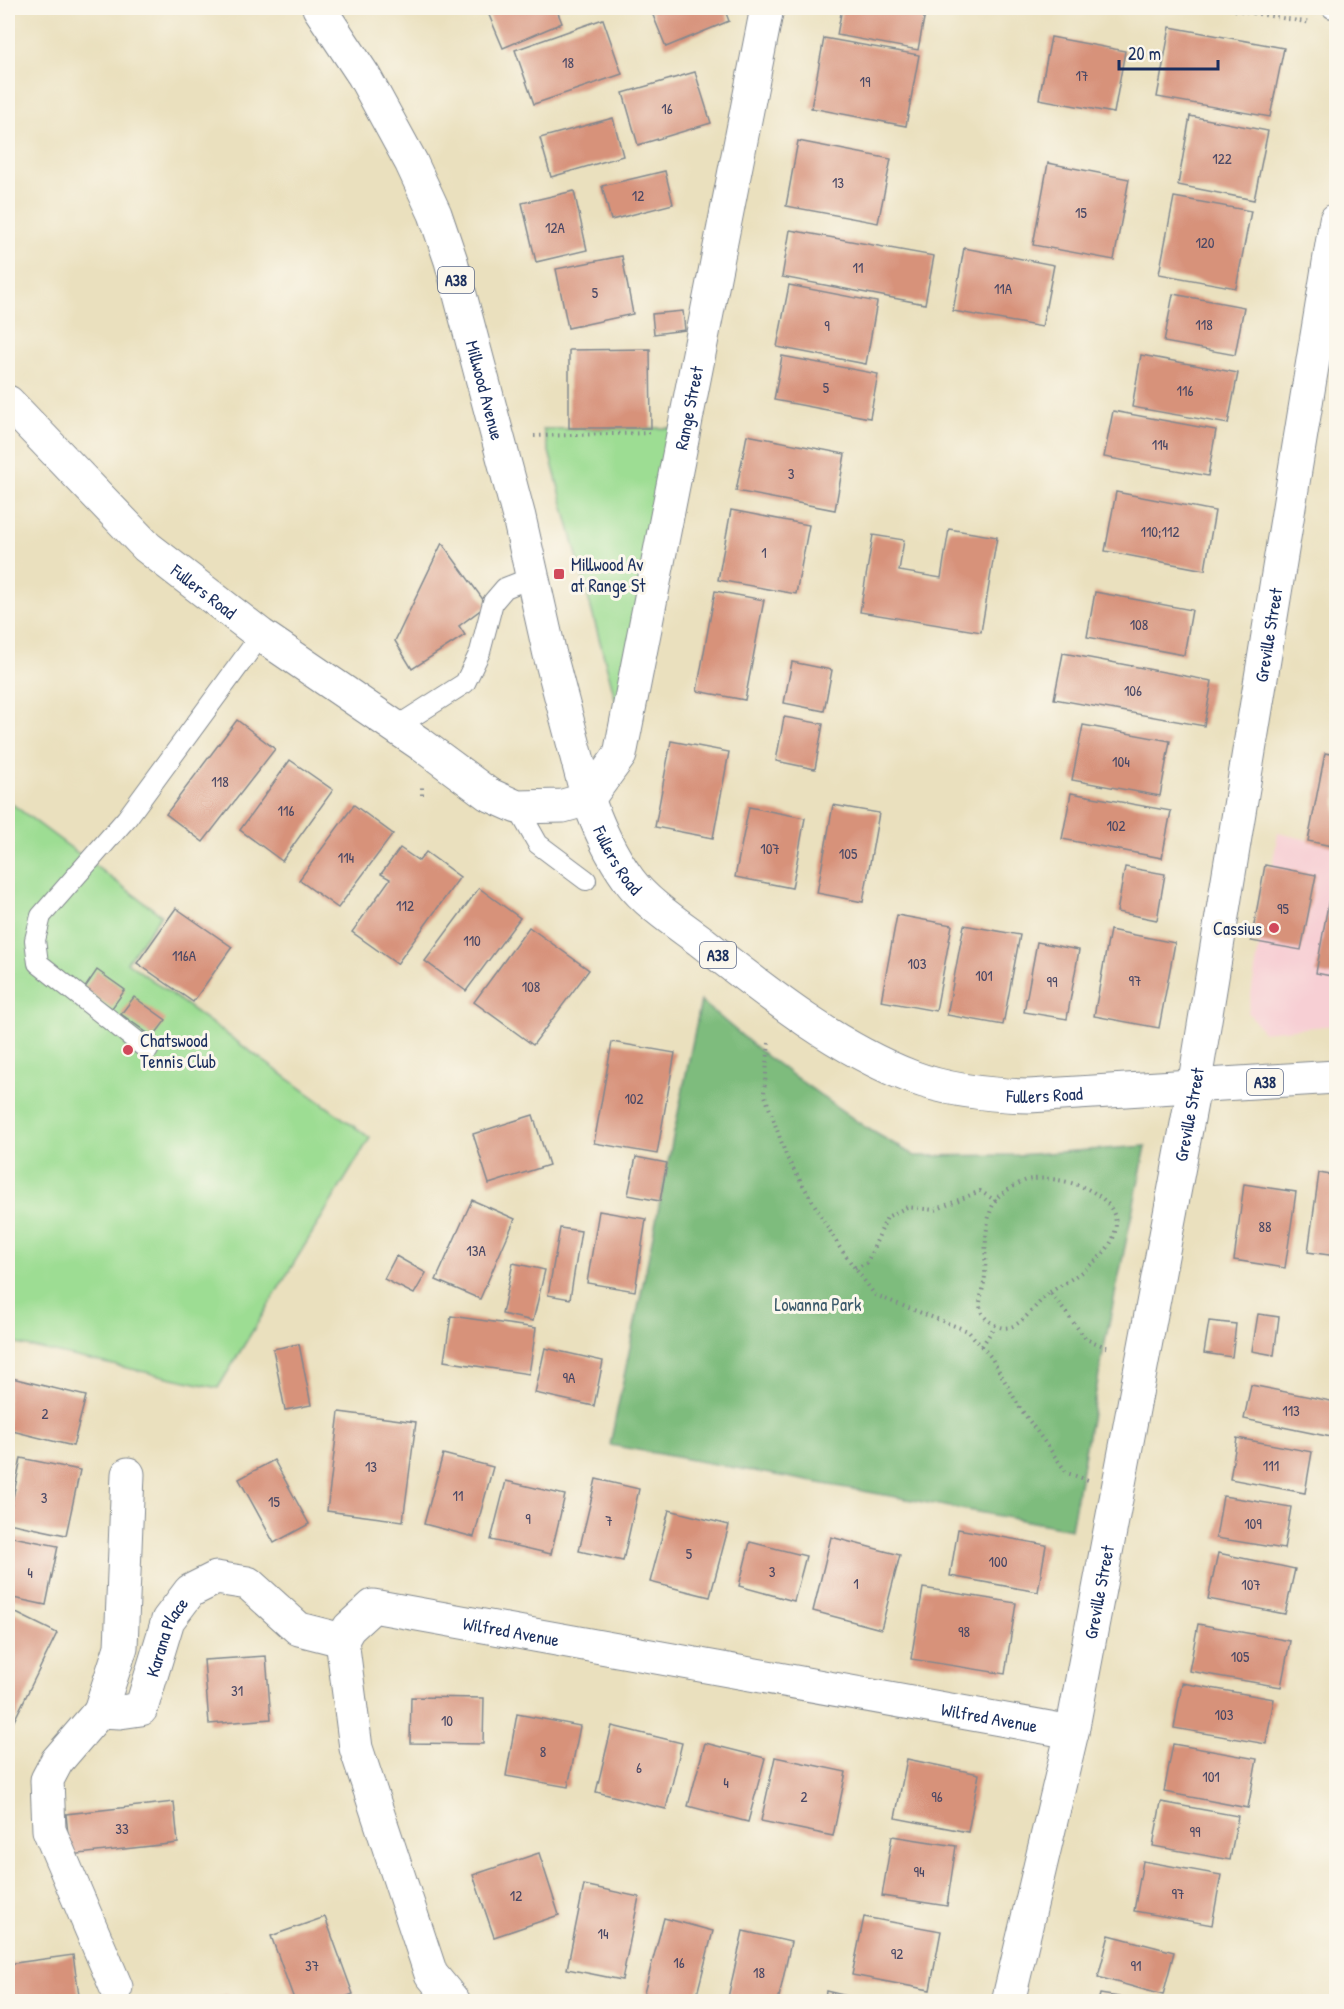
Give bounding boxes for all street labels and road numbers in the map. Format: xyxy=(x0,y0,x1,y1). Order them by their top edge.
road number: A38 xyxy=(438,267,474,293)
street label: Millwood Avenue xyxy=(460,337,510,443)
street label: Range Street xyxy=(668,363,709,452)
street label: Fullers Road xyxy=(165,557,242,624)
street label: Greville Street xyxy=(1248,585,1288,684)
street label: Fullers Road xyxy=(587,821,648,900)
road number: A38 xyxy=(700,942,736,968)
street label: Greville Street xyxy=(1168,1065,1210,1163)
road number: A38 xyxy=(1247,1069,1283,1095)
street label: Fullers Road xyxy=(1005,1080,1083,1109)
street label: Greville Street xyxy=(1077,1542,1120,1641)
street label: Karana Place xyxy=(139,1592,194,1680)
street label: Wilfred Avenue xyxy=(461,1610,561,1652)
street label: Wilfred Avenue xyxy=(939,1696,1039,1738)

